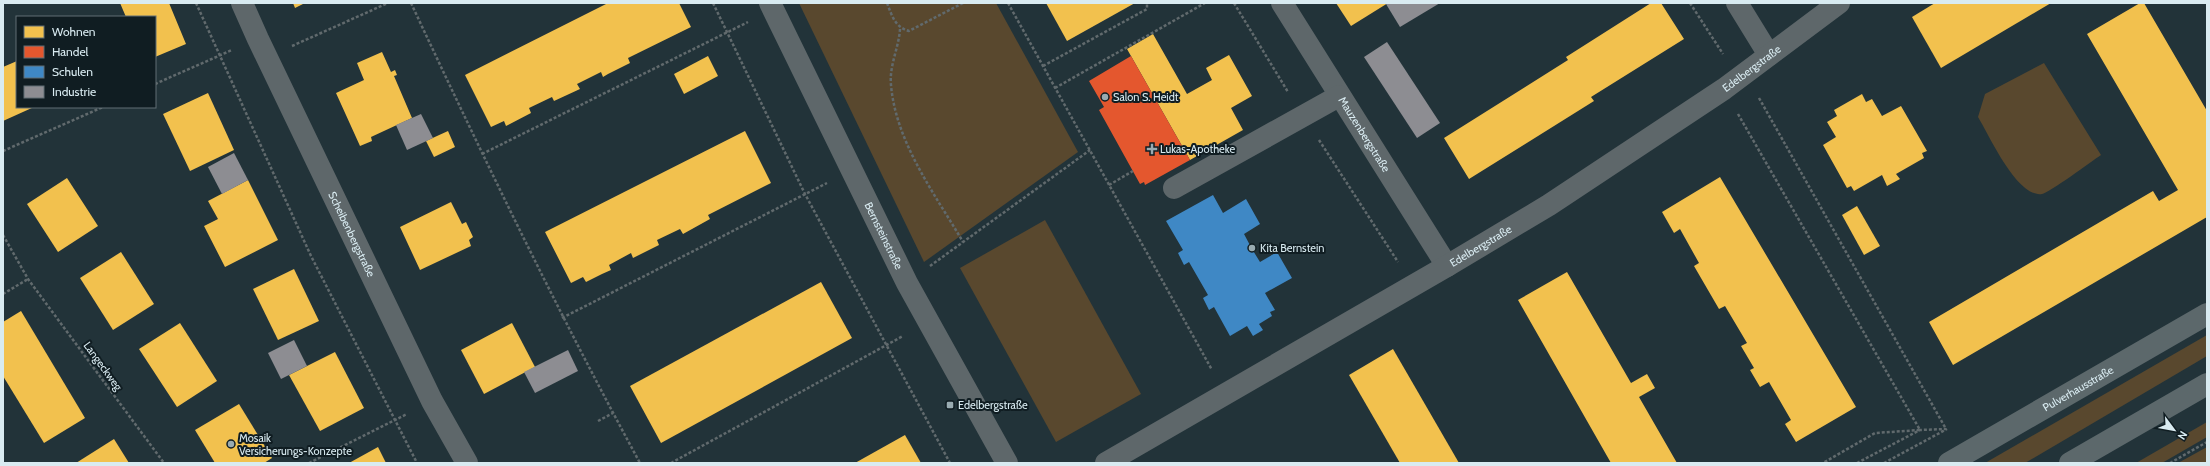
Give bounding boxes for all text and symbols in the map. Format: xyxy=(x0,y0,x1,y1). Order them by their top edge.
legend xyxy=(16,16,156,108)
text: Wohnen xyxy=(52,24,96,39)
street label: Edelbergstraße xyxy=(1719,42,1784,95)
text: Handel xyxy=(52,44,89,59)
text: Schulen xyxy=(52,64,93,79)
text: Industrie xyxy=(52,84,96,99)
place label: Salon S. Heidt xyxy=(1113,90,1179,104)
marker: Salon S. Heidt xyxy=(1100,92,1110,102)
street label: Mauzenbergstraße xyxy=(1335,94,1393,175)
place label: Lukas-Apotheke xyxy=(1160,142,1235,156)
marker: Lukas-Apotheke xyxy=(1147,144,1157,154)
street label: Scheibenbergstraße xyxy=(325,189,378,279)
street label: Bernsteinstraße xyxy=(861,200,906,272)
street label: Edelbergstraße xyxy=(1447,222,1515,270)
place label: Kita Bernstein xyxy=(1260,241,1324,255)
marker: Kita Bernstein xyxy=(1247,243,1257,253)
street label: Langeckweg xyxy=(81,339,126,394)
street label: Pulverhausstraße xyxy=(2040,362,2116,414)
place label: Edelbergstraße xyxy=(958,398,1028,412)
marker: Edelbergstraße xyxy=(945,400,955,410)
north arrow xyxy=(2154,410,2194,450)
text: N xyxy=(2174,428,2190,442)
place label: Mosaik Versicherungs-Konzepte xyxy=(239,431,352,458)
marker: Mosaik Versicherungs-Konzepte xyxy=(226,439,236,449)

